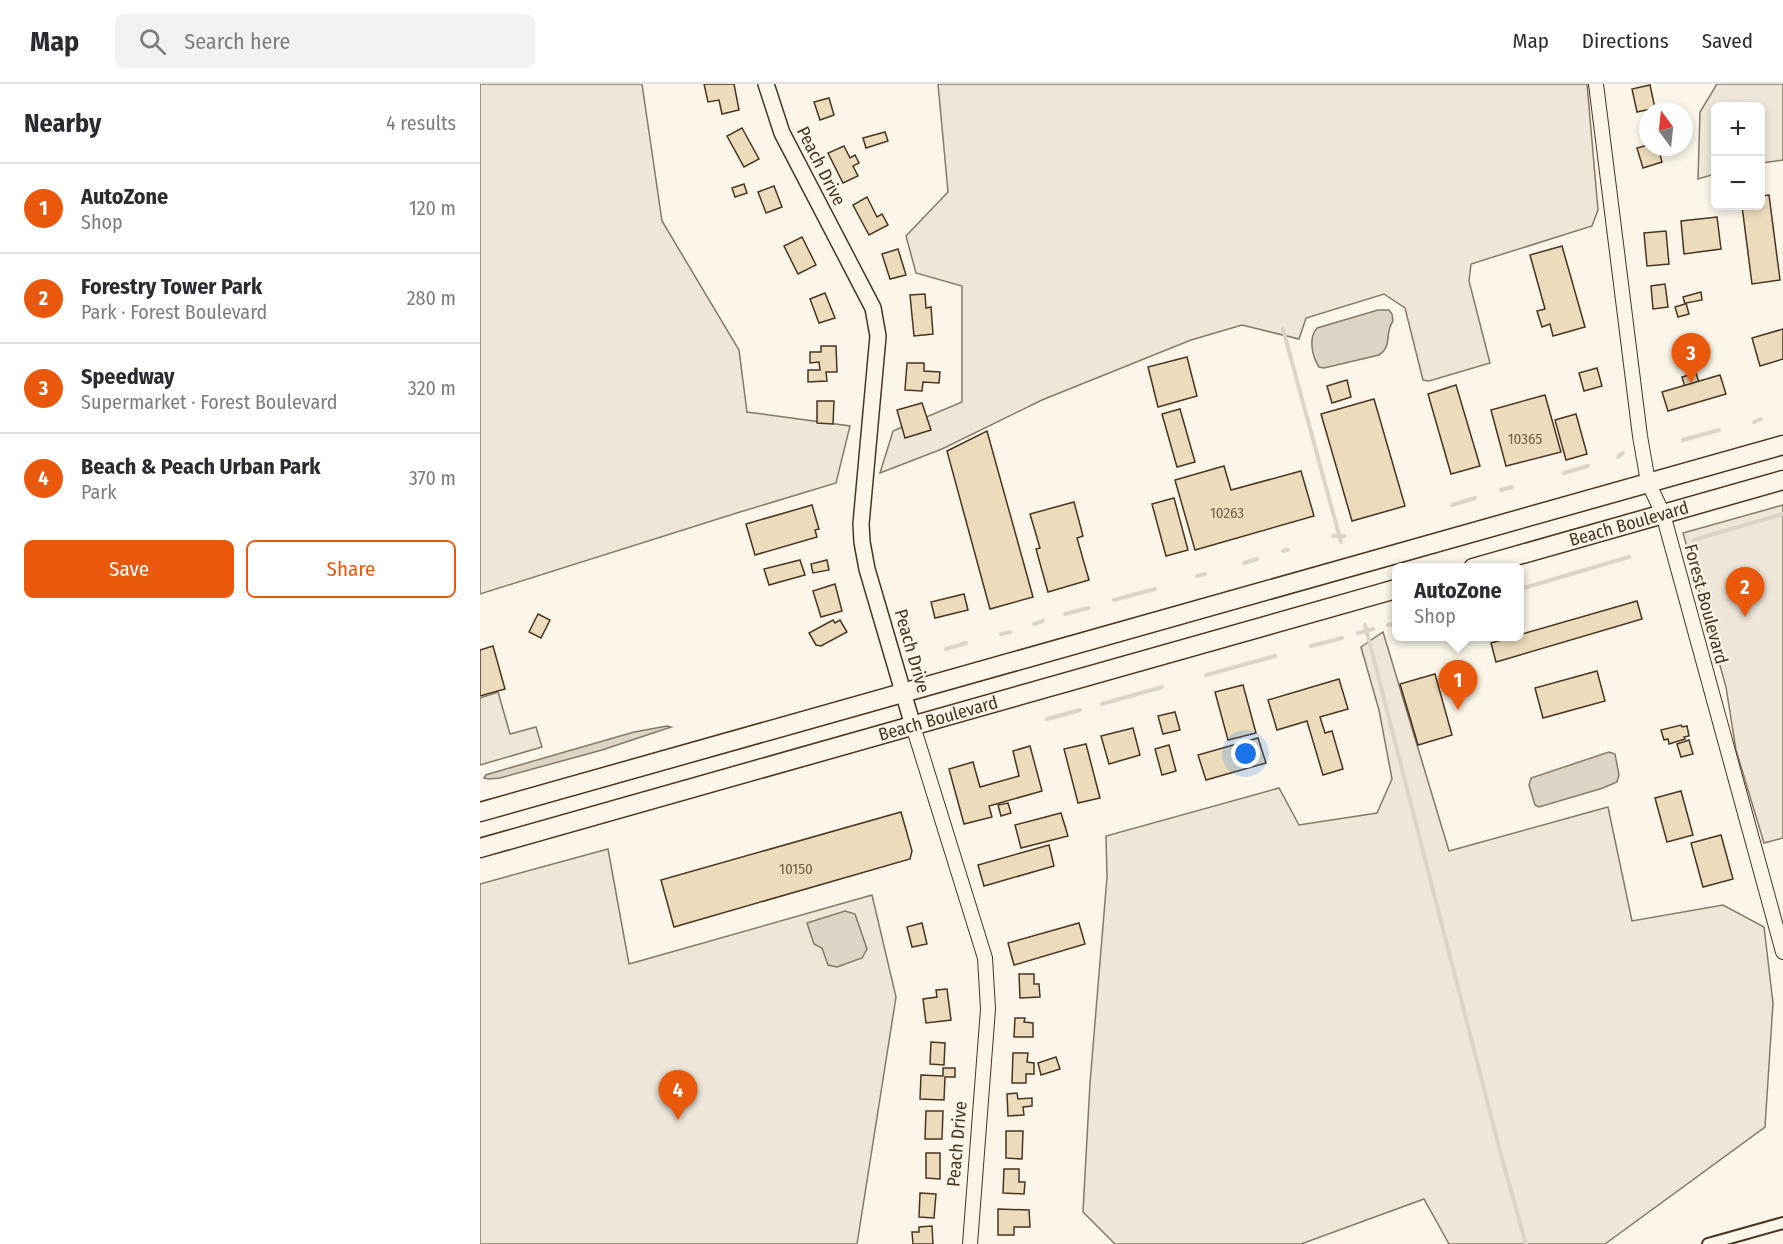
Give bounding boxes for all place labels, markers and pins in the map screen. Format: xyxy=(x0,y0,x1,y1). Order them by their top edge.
pin: 3 xyxy=(1672,334,1710,383)
pin: 2 xyxy=(1726,568,1764,617)
pin: 1 xyxy=(1438,660,1478,710)
pin: 4 xyxy=(658,1070,698,1120)

